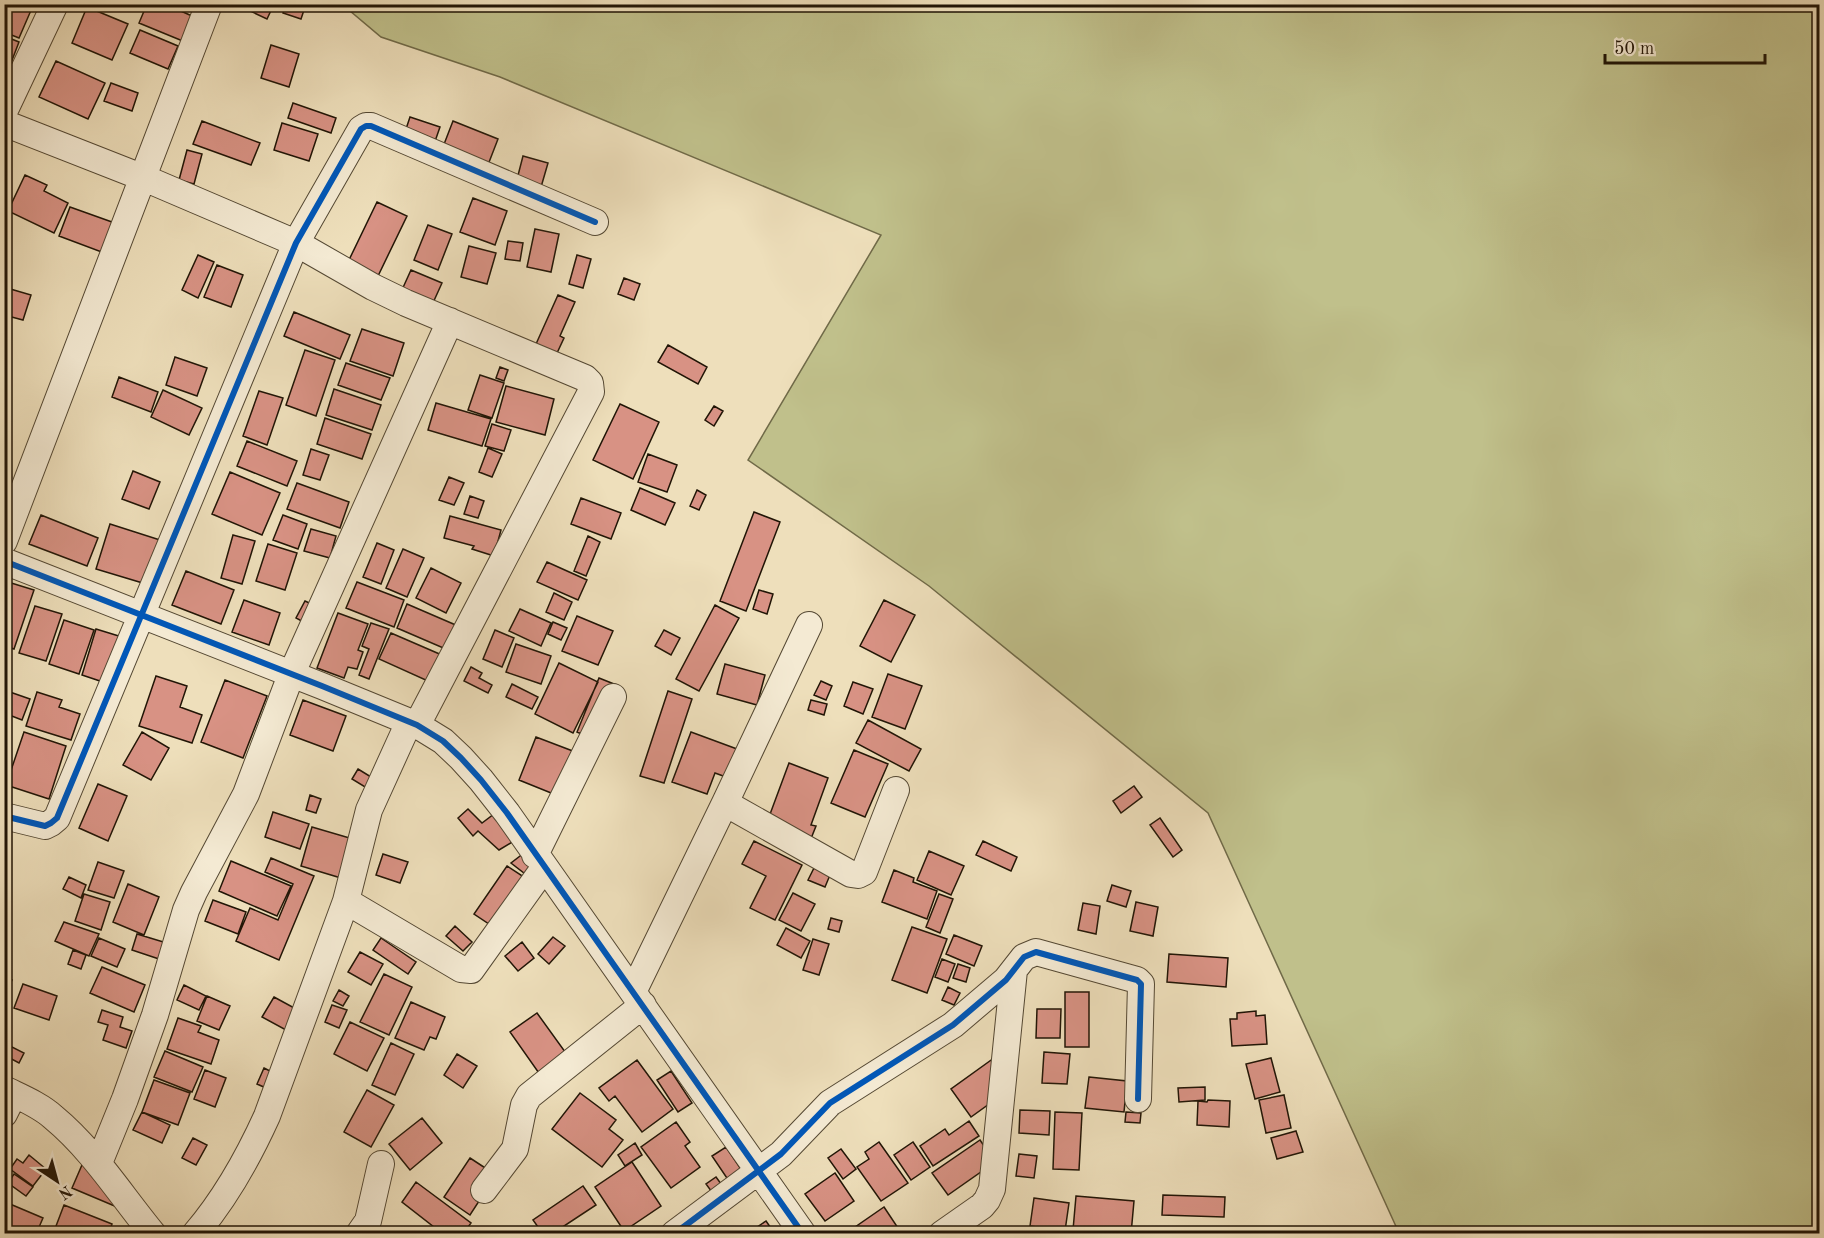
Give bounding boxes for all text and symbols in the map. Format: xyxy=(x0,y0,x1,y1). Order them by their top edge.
scale bar xyxy=(1605,27,1766,65)
text: 50 m xyxy=(1614,40,1654,58)
north arrow xyxy=(27,1151,87,1211)
text: N xyxy=(54,1181,74,1202)

